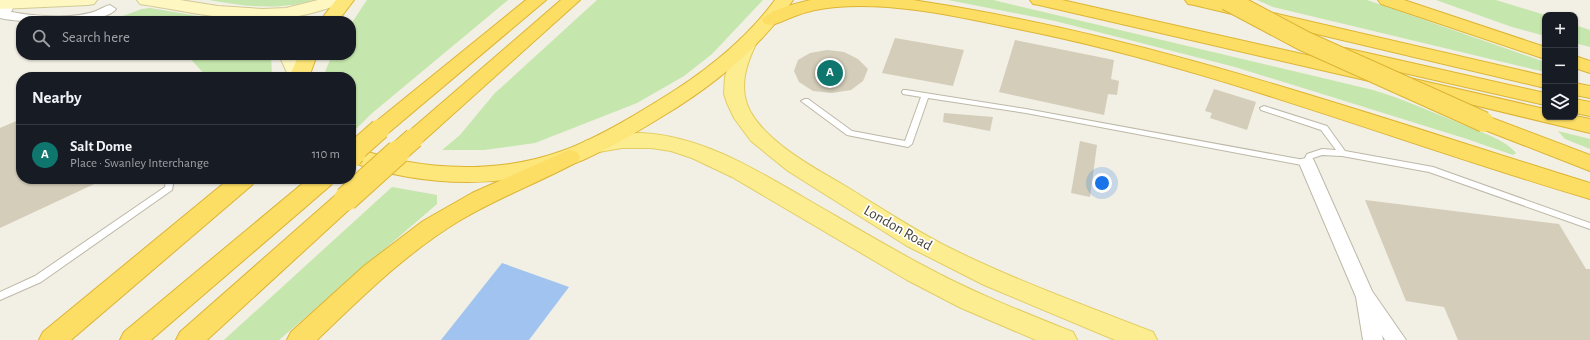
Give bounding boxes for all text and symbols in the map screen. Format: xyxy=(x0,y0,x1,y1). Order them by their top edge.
map controls xyxy=(1542,12,1578,120)
button: + xyxy=(1542,12,1578,48)
search box xyxy=(16,16,356,60)
icon: search xyxy=(30,27,52,49)
text: Search here xyxy=(62,30,130,45)
button: − xyxy=(1542,48,1578,84)
pin: A xyxy=(817,58,843,88)
button: layers xyxy=(1542,84,1578,120)
text: Nearby xyxy=(32,89,82,106)
text: Salt Dome xyxy=(70,139,132,154)
text: A xyxy=(41,148,49,161)
text: 110 m xyxy=(312,148,340,161)
text: Place · Swanley Interchange xyxy=(70,157,209,170)
your location xyxy=(1092,173,1112,193)
street label: London Road xyxy=(861,202,935,254)

